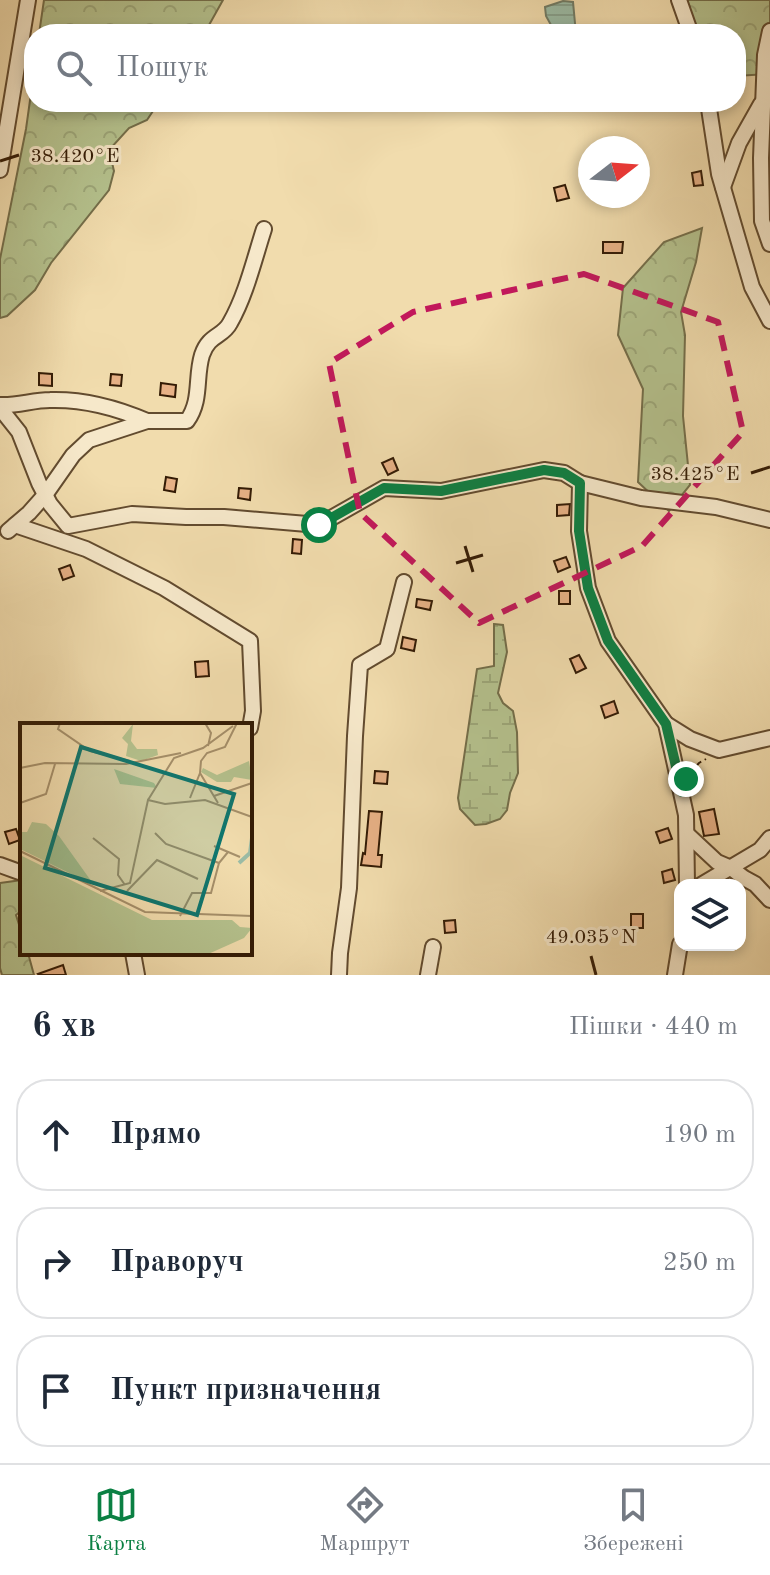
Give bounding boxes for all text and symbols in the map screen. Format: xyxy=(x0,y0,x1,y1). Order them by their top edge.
search box xyxy=(24,24,746,112)
icon: search xyxy=(52,46,96,90)
text: Пошук xyxy=(116,53,208,83)
north arrow xyxy=(578,136,650,208)
text: 38.420°E xyxy=(31,147,120,167)
text: 38.425°E xyxy=(651,465,740,485)
route start xyxy=(301,507,337,543)
inset map xyxy=(20,723,252,955)
route end xyxy=(668,761,704,797)
map controls xyxy=(674,879,746,951)
button: layers xyxy=(674,879,746,951)
text: 49.035°N xyxy=(546,928,636,948)
text: 6 хв xyxy=(32,1010,96,1044)
text: Пішки · 440 m xyxy=(569,1014,738,1040)
icon: ahead xyxy=(34,1113,78,1157)
text: Прямо xyxy=(110,1120,201,1150)
text: 190 m xyxy=(663,1122,736,1148)
icon: right xyxy=(34,1241,78,1285)
text: Праворуч xyxy=(110,1248,244,1278)
text: 250 m xyxy=(663,1250,736,1276)
icon: arrive xyxy=(34,1369,78,1413)
text: Пункт призначення xyxy=(110,1376,381,1406)
tab: Карта xyxy=(87,1483,146,1558)
tab: Маршрут xyxy=(319,1483,410,1558)
tab: Збережені xyxy=(583,1483,683,1558)

